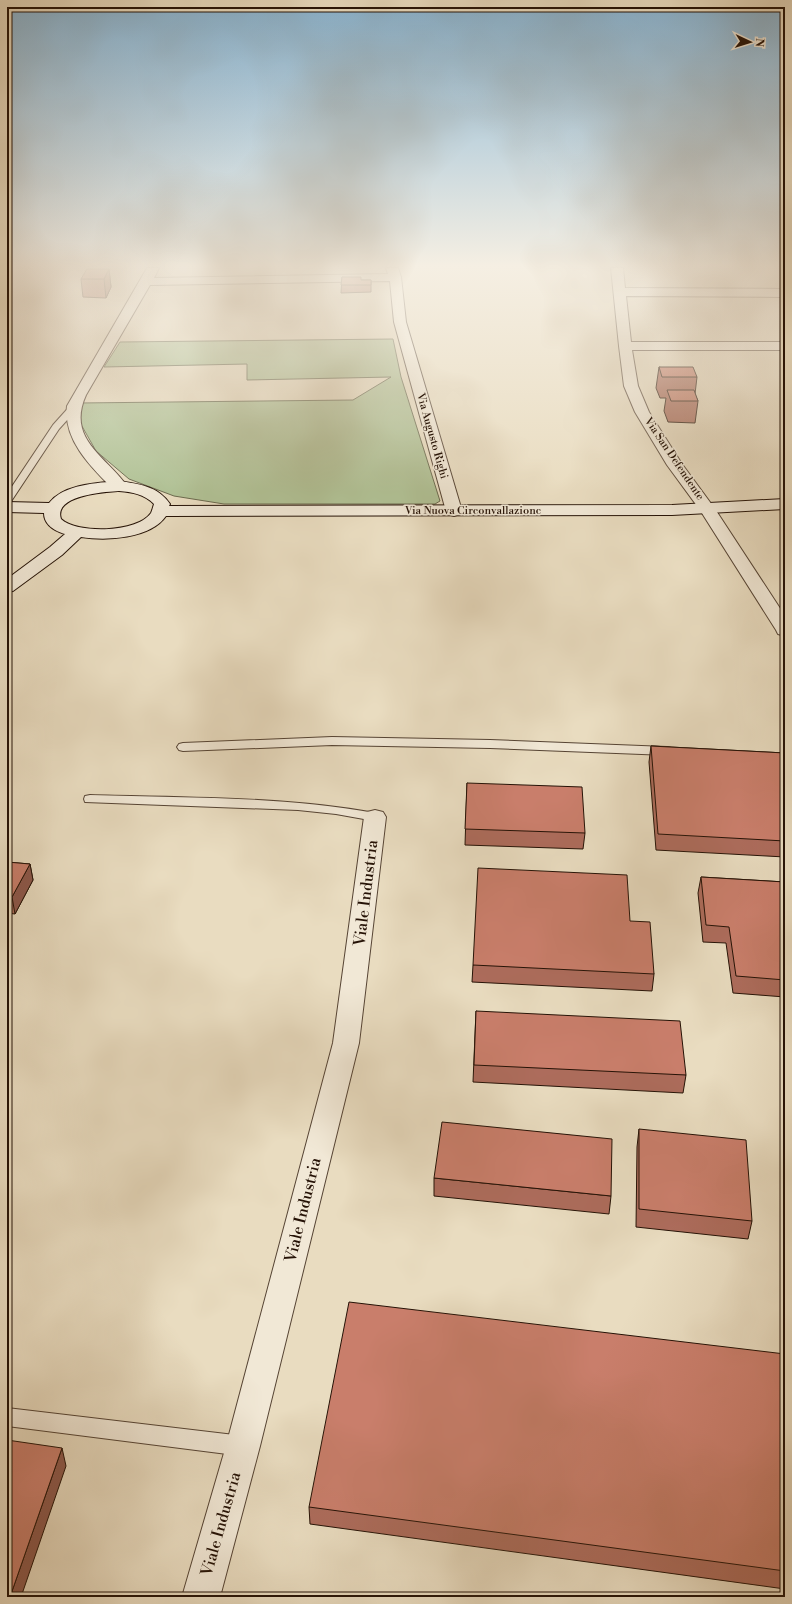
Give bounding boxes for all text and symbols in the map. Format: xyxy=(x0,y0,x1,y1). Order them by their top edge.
north arrow xyxy=(730,22,770,62)
text: N xyxy=(752,38,766,48)
street label: Via Augusto Righi xyxy=(413,391,451,481)
street label: Via San Defendente xyxy=(640,414,707,504)
street label: Via Nuova Circonvallazione xyxy=(404,504,542,518)
street label: Viale Industria xyxy=(349,838,383,948)
street label: Viale Industria xyxy=(280,1155,326,1265)
street label: Viale Industria xyxy=(196,1469,246,1579)

